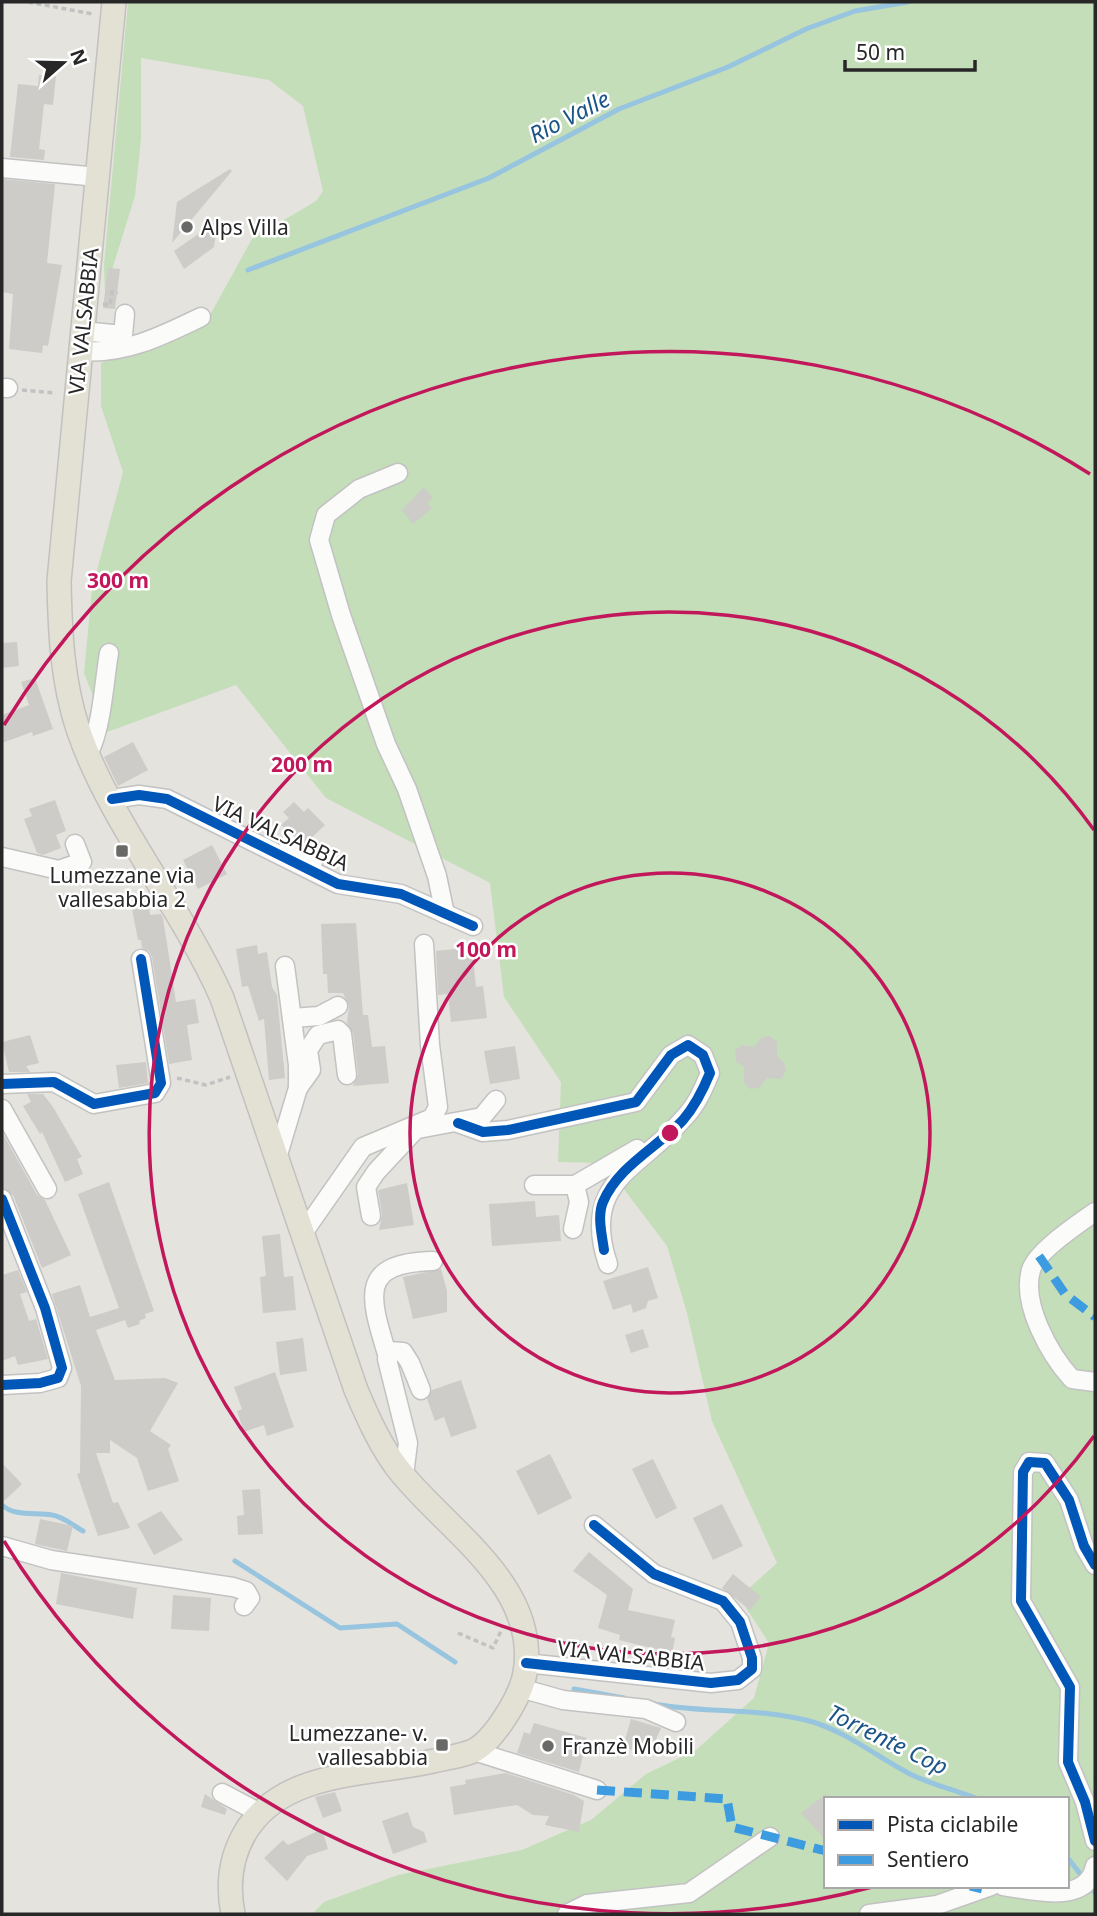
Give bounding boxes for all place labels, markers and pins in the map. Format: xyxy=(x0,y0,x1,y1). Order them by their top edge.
place label: Alps Villa xyxy=(201,213,289,241)
marker: Alps Villa xyxy=(179,219,195,235)
marker: Lumezzane via vallesabbia 2 xyxy=(114,843,130,859)
place label: Lumezzane via vallesabbia 2 xyxy=(50,861,194,913)
centre of rings xyxy=(658,1121,682,1145)
place label: Lumezzane- v. vallesabbia xyxy=(289,1719,428,1771)
place label: Franzè Mobili xyxy=(562,1732,694,1760)
marker: Lumezzane- v. vallesabbia xyxy=(434,1737,450,1753)
marker: Franzè Mobili xyxy=(540,1738,556,1754)

